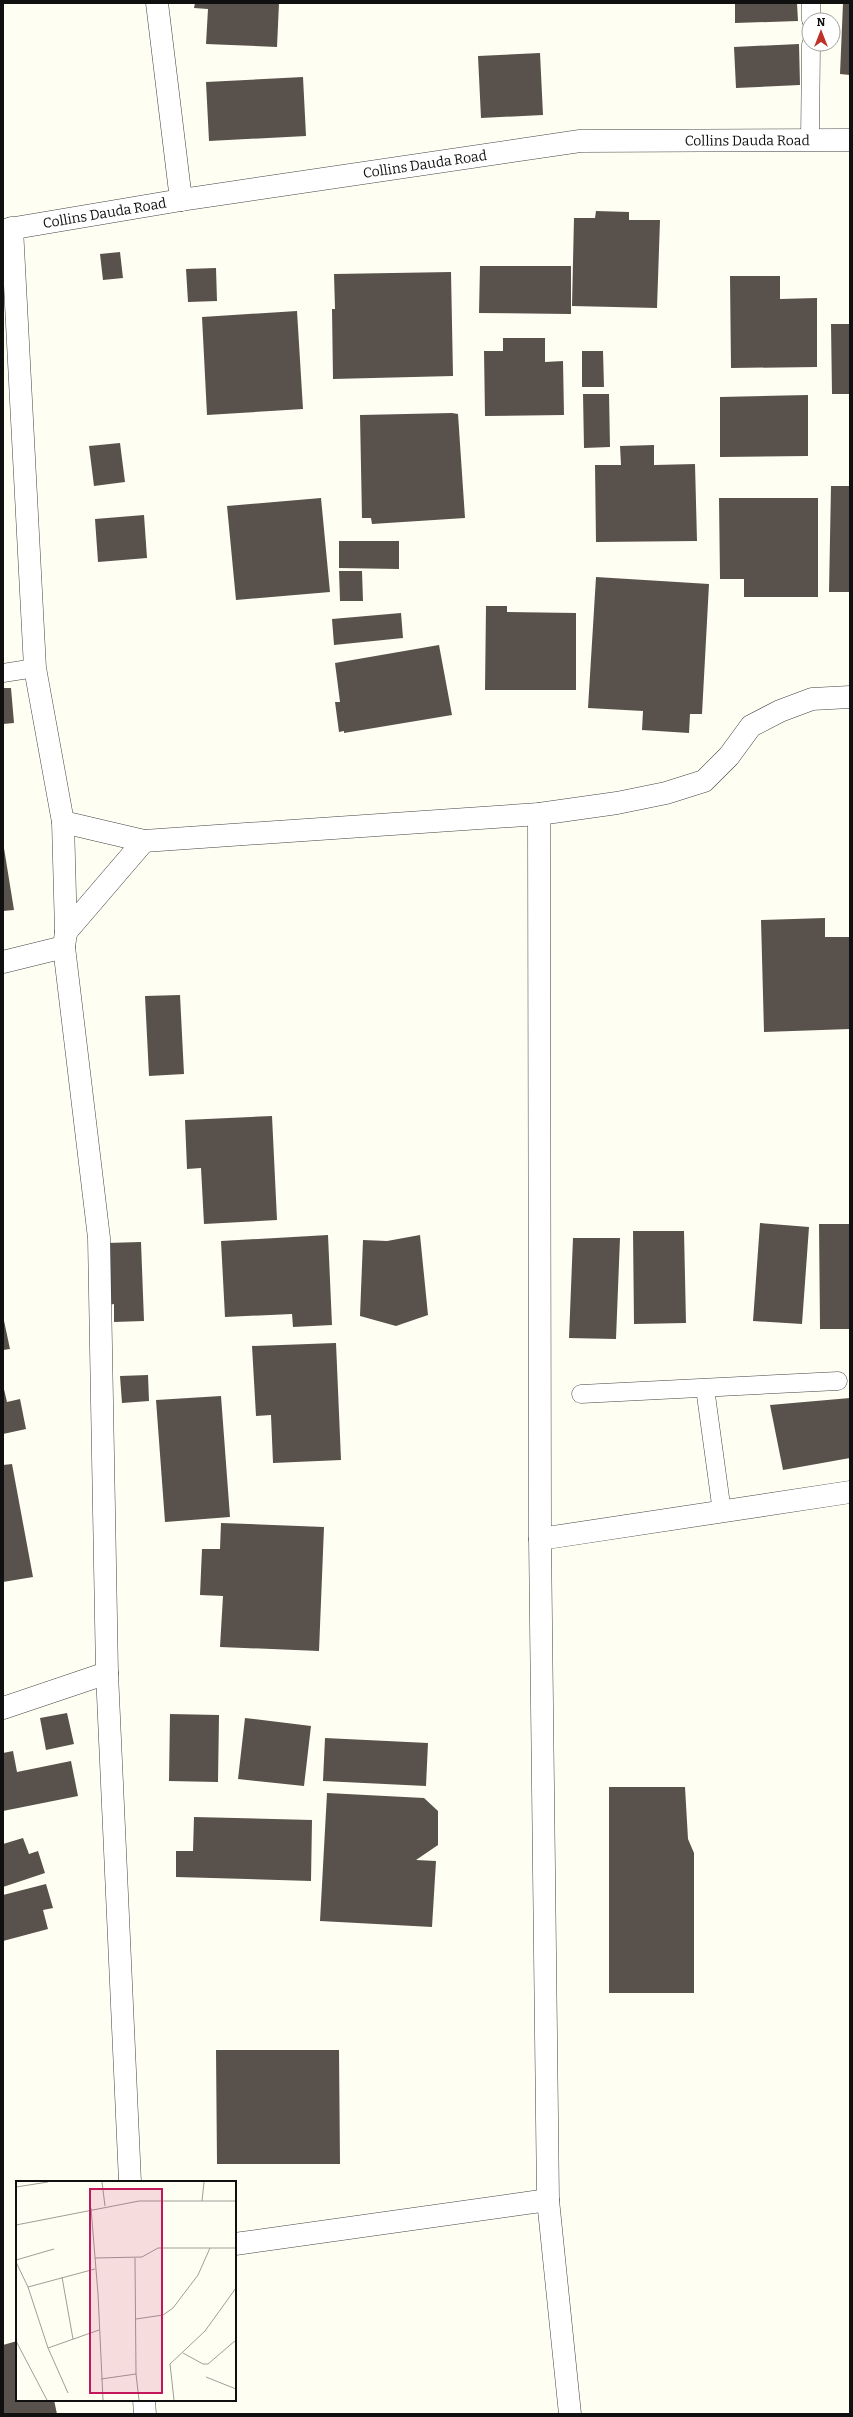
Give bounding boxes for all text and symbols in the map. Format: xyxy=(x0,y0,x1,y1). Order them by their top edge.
north arrow xyxy=(801,12,841,52)
text: N xyxy=(817,16,826,29)
street label: Collins Dauda Road xyxy=(685,132,810,150)
street label: Collins Dauda Road xyxy=(362,147,488,182)
street label: Collins Dauda Road xyxy=(42,195,168,232)
inset map xyxy=(16,2181,236,2401)

